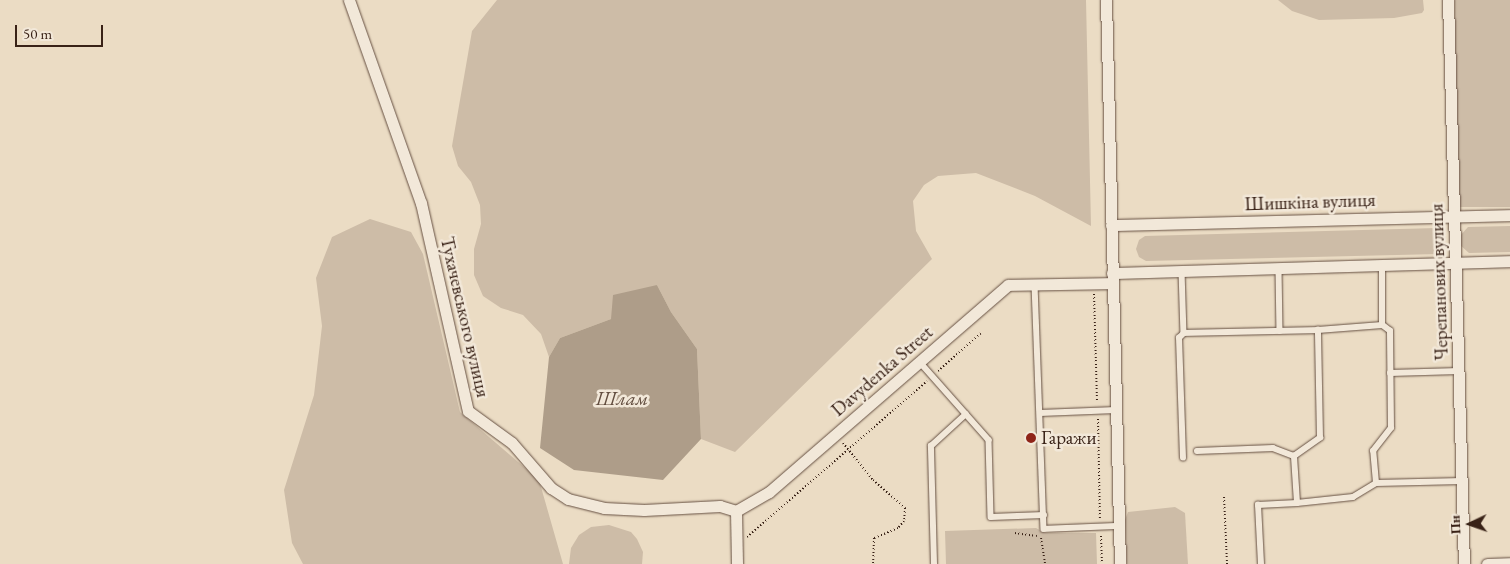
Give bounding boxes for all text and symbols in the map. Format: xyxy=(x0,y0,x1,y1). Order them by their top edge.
scale bar xyxy=(18,15,105,47)
text: 50 m xyxy=(23,24,52,43)
street label: Шишкiна вулиця xyxy=(1244,188,1376,216)
street label: Черепанових вулиця xyxy=(1425,203,1453,361)
street label: Тухачевського вулиця xyxy=(435,234,495,400)
street label: Davydenka Street xyxy=(827,321,937,421)
water label: Шлам xyxy=(595,386,649,410)
place label: Гаражи xyxy=(1041,427,1096,449)
marker: Гаражи xyxy=(1025,432,1037,444)
north arrow xyxy=(1445,499,1495,549)
text: Пн xyxy=(1446,515,1465,535)

